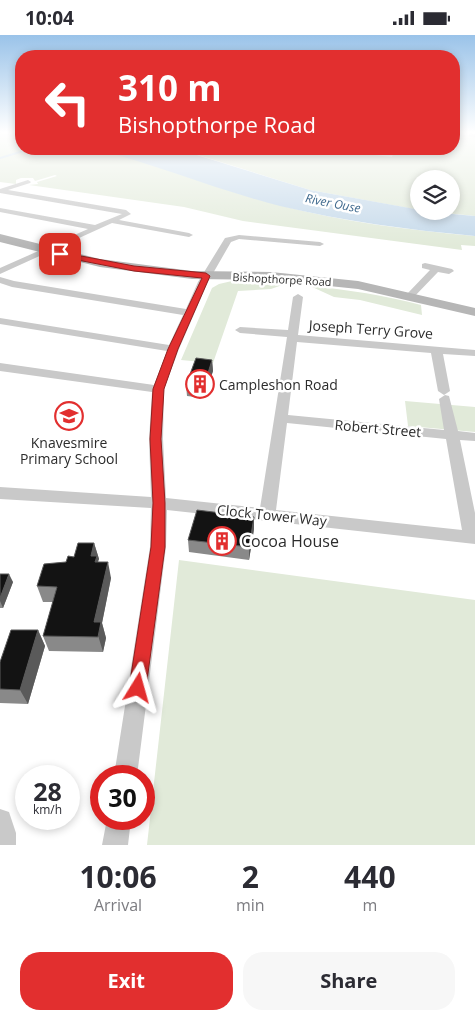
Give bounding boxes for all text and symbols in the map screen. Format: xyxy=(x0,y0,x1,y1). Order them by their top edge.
text: 10:04 xyxy=(25,5,74,31)
text: 310 m xyxy=(118,64,222,111)
icon: left xyxy=(35,70,100,135)
text: Bishopthorpe Road xyxy=(118,109,316,139)
map controls xyxy=(410,170,460,220)
button: layers xyxy=(410,170,460,220)
water label: River Ouse xyxy=(304,189,362,217)
pin xyxy=(39,233,81,275)
icon: arrive xyxy=(46,240,74,268)
street label: Bishopthorpe Road xyxy=(232,269,332,289)
street label: Joseph Terry Grove xyxy=(306,315,434,343)
building icon: Campleshon Road xyxy=(185,369,215,399)
place label: Campleshon Road xyxy=(219,375,338,394)
school or university icon: Knavesmire Primary School xyxy=(54,401,84,431)
street label: Robert Street xyxy=(334,415,422,441)
place label: Knavesmire Primary School xyxy=(20,433,118,468)
street label: Clock Tower Way xyxy=(216,500,329,530)
building icon: Cocoa House xyxy=(207,526,237,556)
place label: Cocoa House xyxy=(241,530,339,552)
position arrow xyxy=(111,661,163,713)
speed limit sign: 30 xyxy=(90,765,155,830)
text: 28 xyxy=(33,774,62,808)
text: km/h xyxy=(33,801,62,818)
text: 10:06 xyxy=(79,856,157,897)
text: 2 xyxy=(242,856,259,897)
text: 440 xyxy=(344,856,396,897)
text: Arrival xyxy=(94,894,142,916)
text: min xyxy=(236,894,265,916)
text: m xyxy=(362,894,377,916)
button: Exit xyxy=(20,952,233,1010)
button: Share xyxy=(243,952,455,1010)

